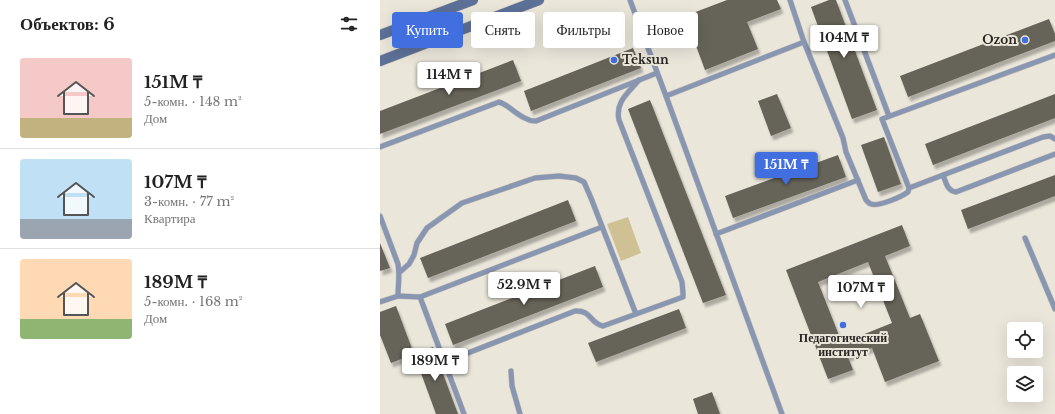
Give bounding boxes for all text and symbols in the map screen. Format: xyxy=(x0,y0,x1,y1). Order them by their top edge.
chip: Купить xyxy=(392,12,463,48)
chip: Снять xyxy=(471,12,535,48)
chip: Фильтры xyxy=(543,12,625,48)
chip: Новое xyxy=(633,12,698,48)
icon: filters xyxy=(338,13,360,35)
text: Объектов: 6 xyxy=(20,14,115,35)
pin: 104M ₸ xyxy=(811,25,877,59)
text: 104M ₸ xyxy=(819,29,869,46)
place label: Ozon xyxy=(982,32,1017,47)
marker: Ozon xyxy=(1020,35,1030,45)
place label: Teksun xyxy=(622,52,669,67)
marker: Teksun xyxy=(609,55,619,65)
pin: 114M ₸ xyxy=(416,62,482,96)
text: 114M ₸ xyxy=(426,66,472,83)
text: 151M ₸ xyxy=(144,72,202,93)
icon: home xyxy=(52,74,100,122)
text: 5-комн. · 148 m² xyxy=(144,93,242,110)
text: Дом xyxy=(144,110,167,127)
pin: 151M ₸ xyxy=(753,152,819,186)
text: 151M ₸ xyxy=(764,156,808,173)
text: 107M ₸ xyxy=(144,172,207,193)
icon: home xyxy=(52,175,100,223)
text: 3-комн. · 77 m² xyxy=(144,193,234,210)
text: Квартира xyxy=(144,210,196,227)
text: 189M ₸ xyxy=(144,272,207,293)
pin: 52.9M ₸ xyxy=(487,272,561,306)
icon: home xyxy=(52,275,100,323)
pin: 107M ₸ xyxy=(828,275,894,309)
text: 52.9M ₸ xyxy=(497,276,551,293)
text: 107M ₸ xyxy=(837,279,885,296)
text: 5-комн. · 168 m² xyxy=(144,293,243,310)
text: Дом xyxy=(144,310,167,327)
marker: Педагогический институт xyxy=(838,320,848,330)
map controls xyxy=(1007,322,1043,402)
button: locate xyxy=(1007,322,1043,358)
place label: Педагогический институт xyxy=(799,330,887,359)
pin: 189M ₸ xyxy=(402,348,468,382)
text: 189M ₸ xyxy=(411,352,459,369)
button: layers xyxy=(1007,366,1043,402)

